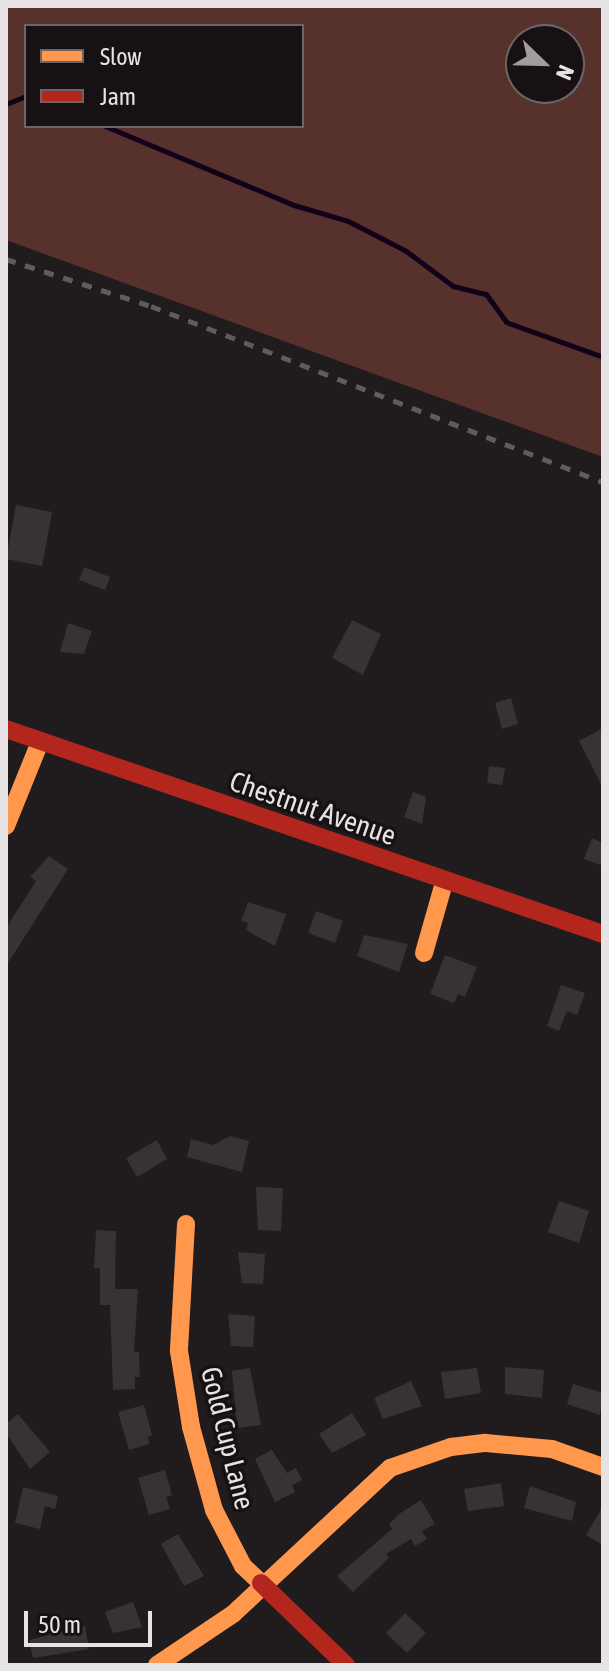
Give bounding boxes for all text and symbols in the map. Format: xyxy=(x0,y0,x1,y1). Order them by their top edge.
legend xyxy=(24,24,304,128)
north arrow xyxy=(505,24,585,104)
text: Slow xyxy=(100,43,142,70)
text: N xyxy=(551,62,580,84)
text: Jam xyxy=(100,83,136,110)
street label: Chestnut Avenue xyxy=(226,764,400,852)
street label: Gold Cup Lane xyxy=(194,1363,262,1513)
scale bar xyxy=(28,1595,156,1645)
text: 50 m xyxy=(38,1611,81,1638)

